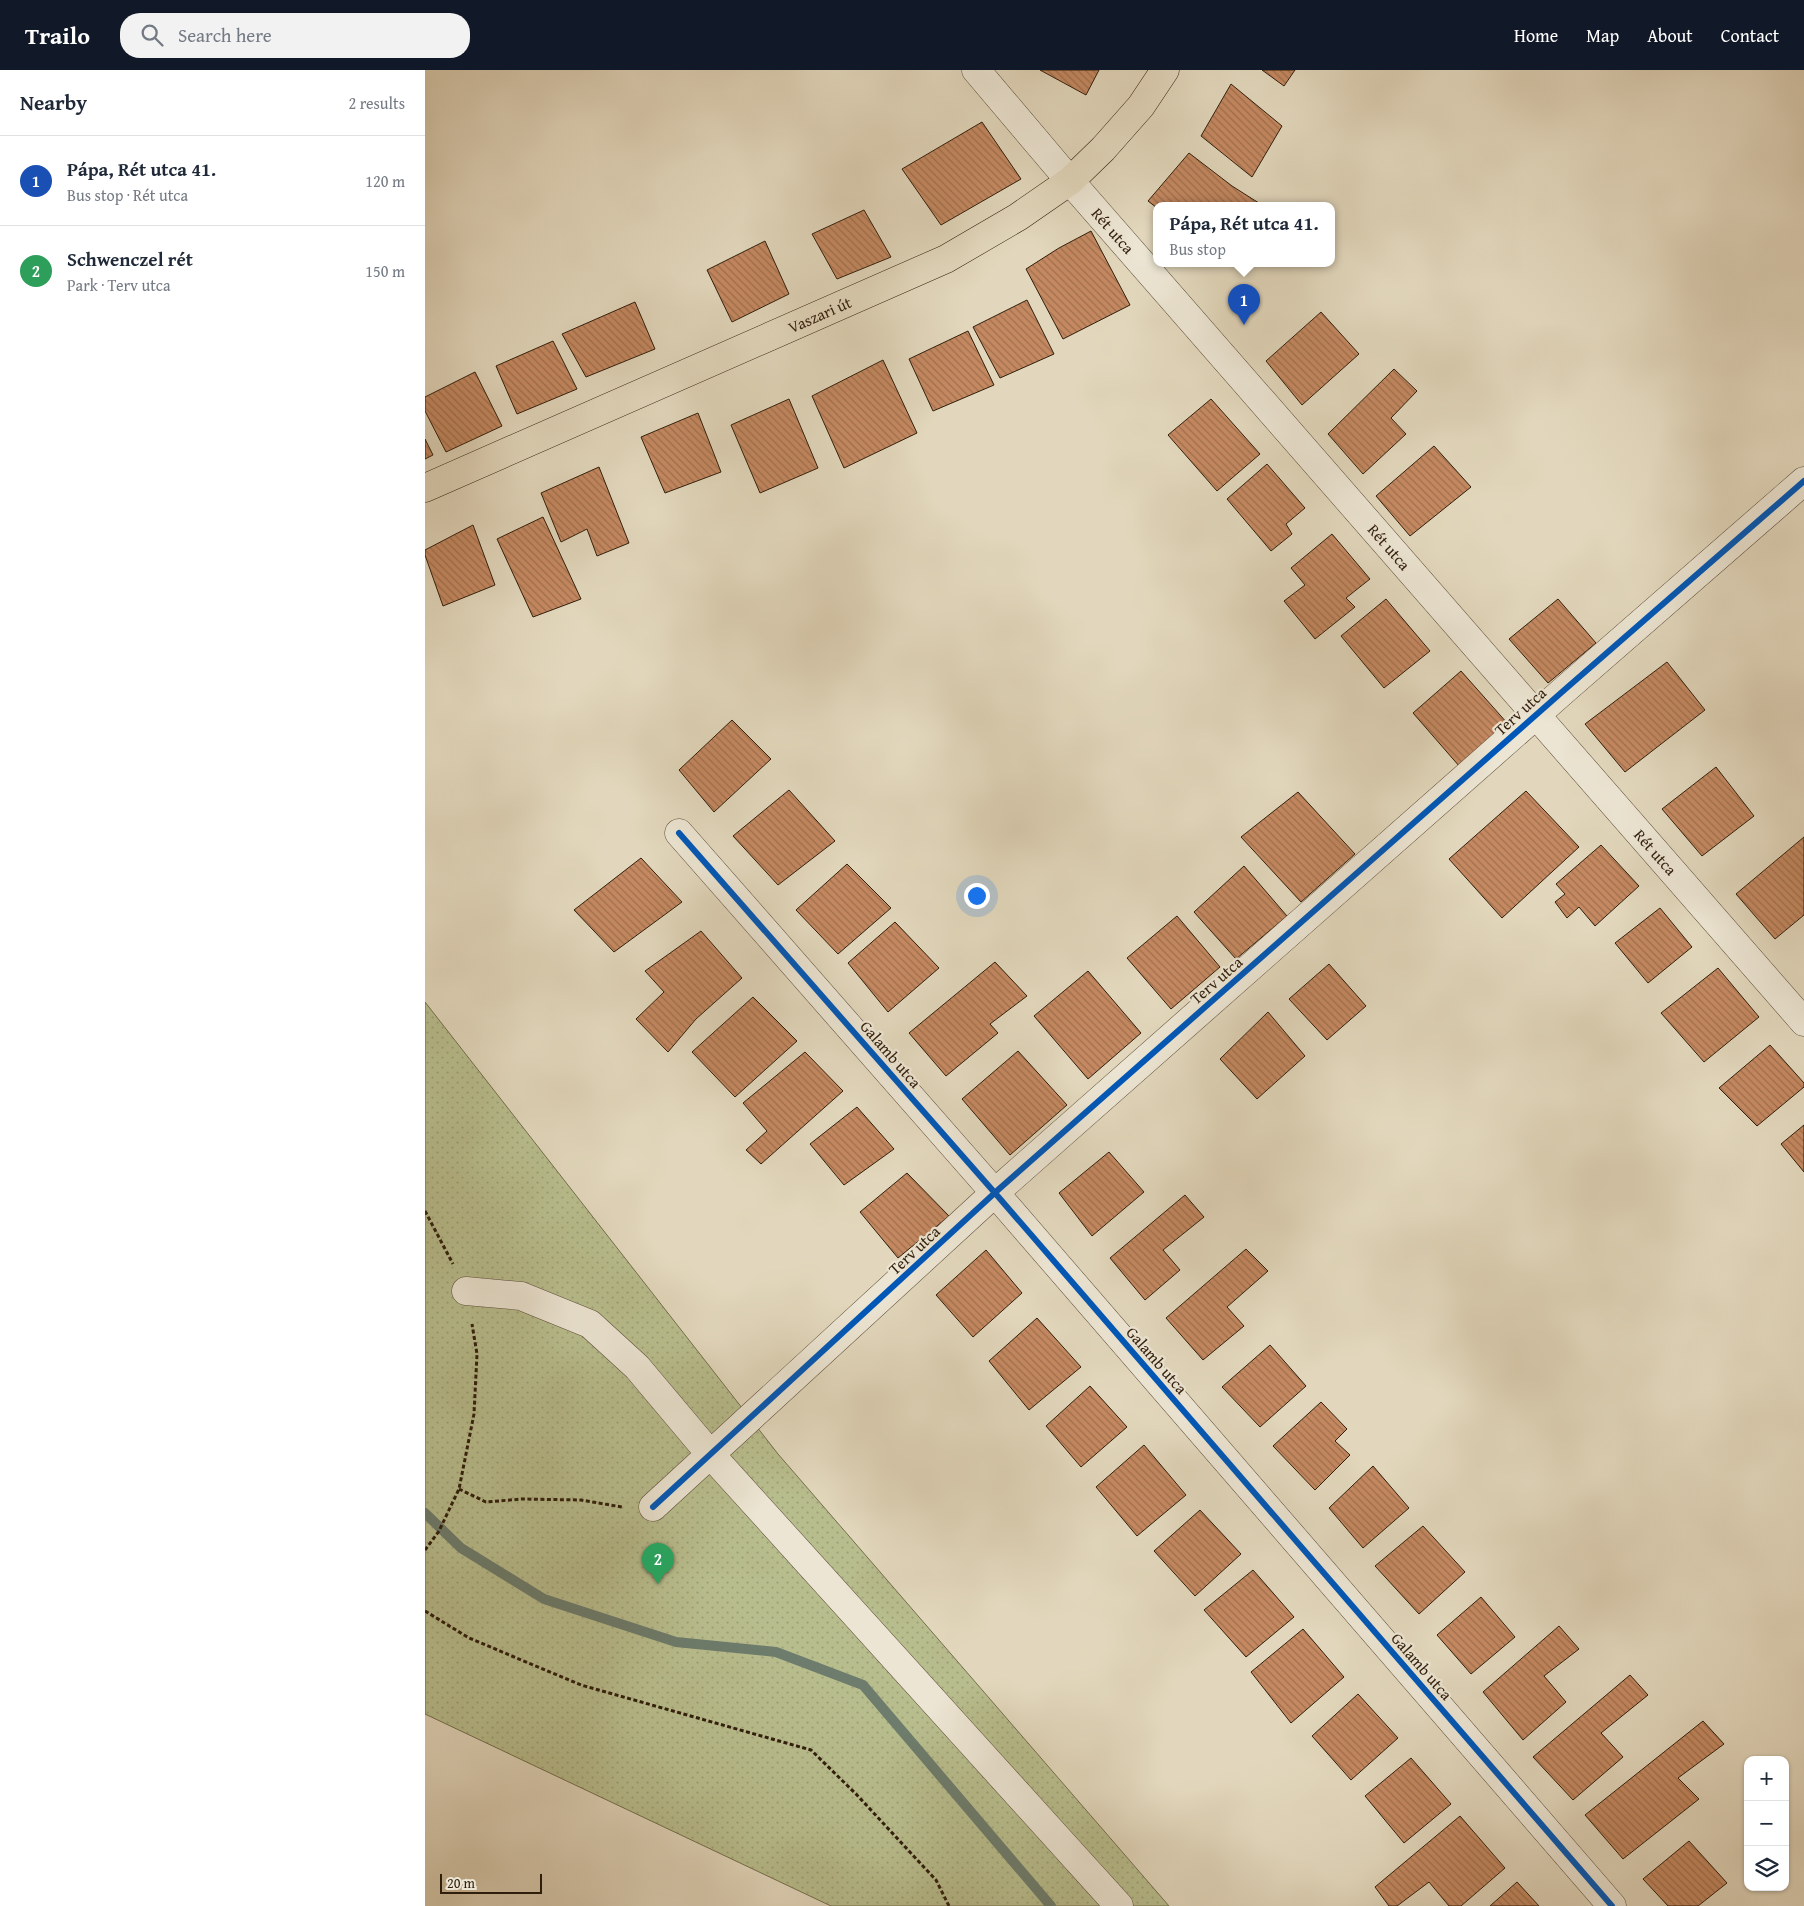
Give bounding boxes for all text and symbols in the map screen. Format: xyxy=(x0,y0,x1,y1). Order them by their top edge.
search box xyxy=(120,13,470,58)
text: Trailo xyxy=(25,18,90,53)
icon: search xyxy=(138,21,166,49)
text: Search here xyxy=(178,21,272,49)
text: Home xyxy=(1514,22,1558,49)
text: Map xyxy=(1586,22,1619,49)
text: About xyxy=(1647,22,1693,49)
text: Contact xyxy=(1721,22,1779,49)
text: Nearby xyxy=(20,87,87,118)
text: 2 results xyxy=(348,91,405,115)
text: Pápa, Rét utca 41. xyxy=(67,155,216,183)
text: 1 xyxy=(32,169,40,193)
text: 120 m xyxy=(365,169,405,193)
text: Bus stop · Rét utca xyxy=(67,183,188,207)
street label: Rét utca xyxy=(1086,202,1140,259)
popup xyxy=(1153,202,1335,267)
text: Pápa, Rét utca 41. xyxy=(1169,209,1319,237)
text: Bus stop xyxy=(1169,237,1226,261)
text: Schwenczel rét xyxy=(67,245,193,273)
text: 2 xyxy=(32,259,40,283)
text: 150 m xyxy=(365,259,405,283)
text: Park · Terv utca xyxy=(67,273,170,297)
pin: 1 xyxy=(1228,284,1260,325)
street label: Vaszari út xyxy=(784,290,855,339)
street label: Rét utca xyxy=(1362,518,1417,576)
street label: Terv utca xyxy=(1489,681,1552,741)
street label: Rét utca xyxy=(1628,823,1683,881)
your location xyxy=(964,883,990,909)
street label: Terv utca xyxy=(1184,950,1248,1010)
street label: Galamb utca xyxy=(855,1015,928,1093)
street label: Terv utca xyxy=(883,1219,946,1280)
street label: Galamb utca xyxy=(1121,1321,1194,1399)
pin: 2 xyxy=(642,1543,674,1584)
street label: Galamb utca xyxy=(1386,1627,1459,1705)
map controls xyxy=(1744,1756,1789,1891)
button: + xyxy=(1744,1756,1789,1801)
button: − xyxy=(1744,1801,1789,1846)
button: layers xyxy=(1744,1846,1789,1891)
scale bar xyxy=(440,1871,543,1894)
text: 20 m xyxy=(447,1873,475,1893)

